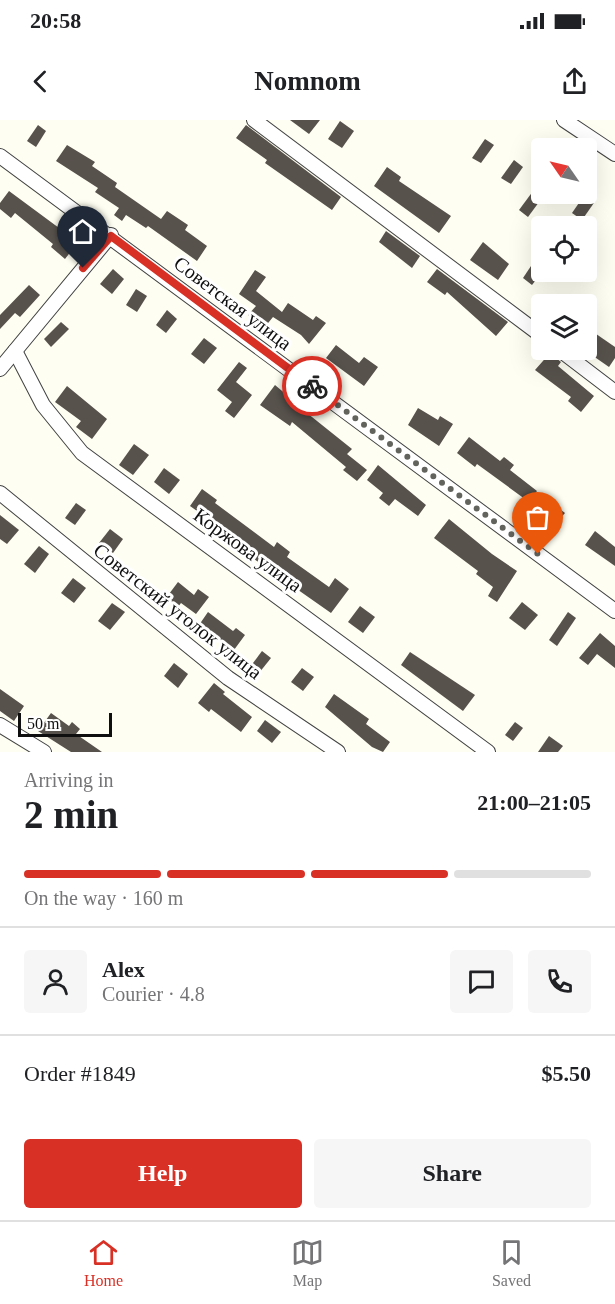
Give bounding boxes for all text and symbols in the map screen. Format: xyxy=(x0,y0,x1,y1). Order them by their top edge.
text: 20:58 xyxy=(30,8,81,33)
icon: back xyxy=(24,65,57,98)
icon: share xyxy=(558,65,591,98)
text: Nomnom xyxy=(254,66,361,96)
north arrow xyxy=(531,138,597,204)
map controls xyxy=(531,138,597,360)
pin xyxy=(57,206,108,268)
icon: home xyxy=(66,215,99,248)
button: locate xyxy=(531,216,597,282)
street label: Советская улица xyxy=(169,252,296,355)
button: layers xyxy=(531,294,597,360)
courier xyxy=(282,356,342,416)
icon: bike xyxy=(296,370,329,403)
pin xyxy=(512,492,563,554)
icon: bag xyxy=(521,501,554,534)
street label: Коржова улица xyxy=(189,503,306,597)
street label: Советский уголок улица xyxy=(89,539,266,684)
scale bar xyxy=(18,710,112,738)
text: 50 m xyxy=(27,715,59,732)
text: Arriving in xyxy=(24,769,113,791)
text: 21:00–21:05 xyxy=(477,790,591,815)
text: 2 min xyxy=(24,793,118,836)
text: On the way · 160 m xyxy=(24,887,183,909)
button: person xyxy=(24,950,87,1013)
button: chat xyxy=(450,950,513,1013)
button: phone xyxy=(528,950,591,1013)
text: Alex xyxy=(102,957,145,982)
text: Courier · 4.8 xyxy=(102,983,205,1005)
text: Order #1849 xyxy=(24,1061,136,1086)
text: $5.50 xyxy=(542,1061,591,1086)
button: Help xyxy=(24,1139,302,1208)
button: Share xyxy=(314,1139,591,1208)
tab: Home xyxy=(84,1236,123,1290)
tab: Map xyxy=(291,1236,324,1290)
tab: Saved xyxy=(492,1236,531,1290)

